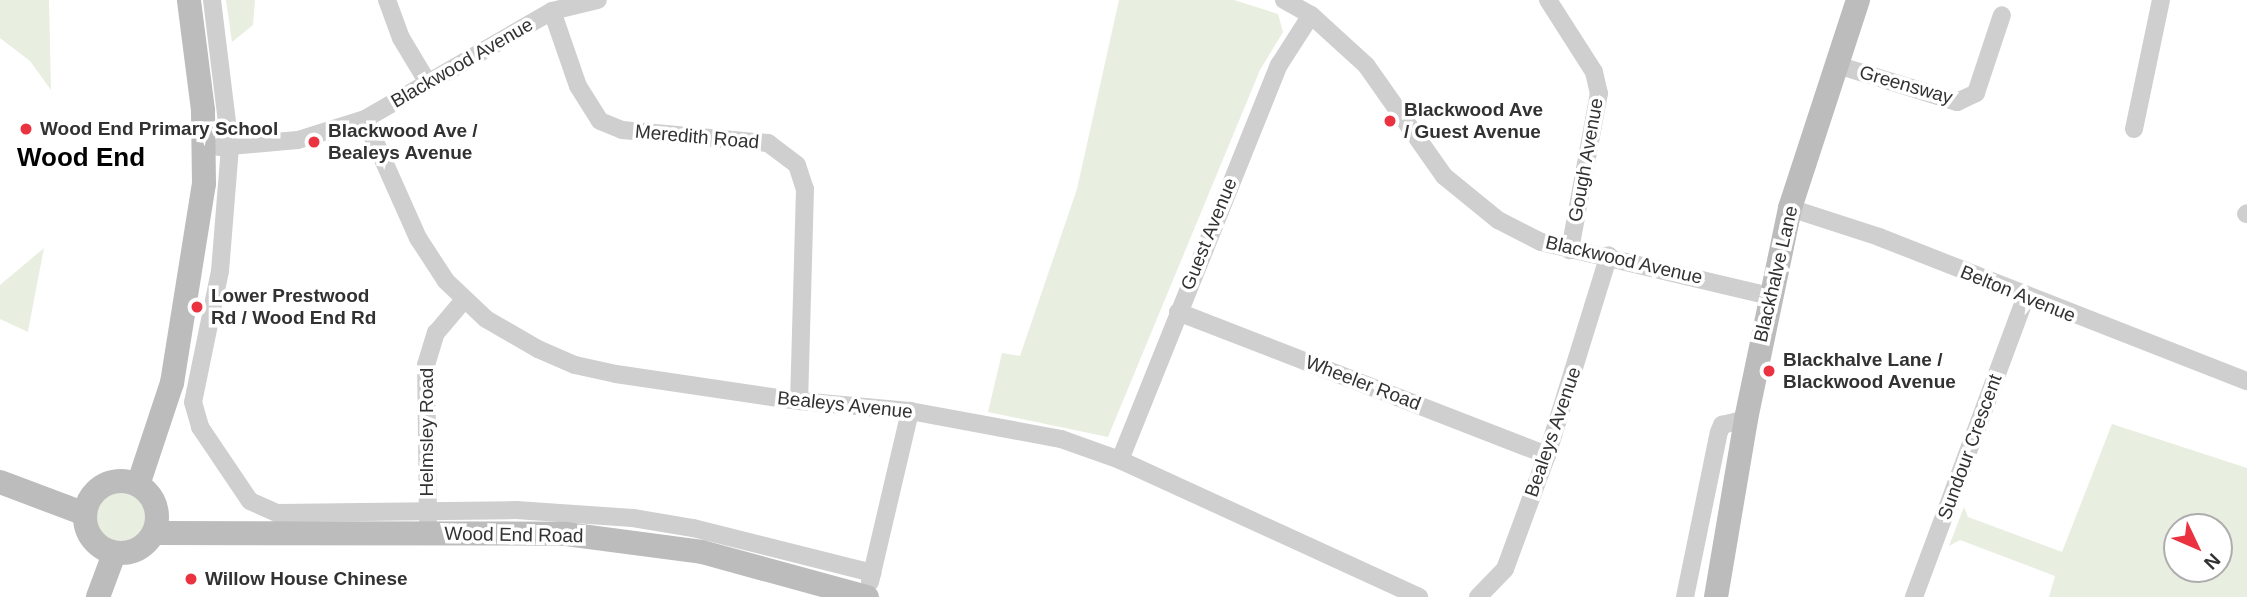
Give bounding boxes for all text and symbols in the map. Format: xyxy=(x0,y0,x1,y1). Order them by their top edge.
street label: Blackwood Avenue xyxy=(386,13,538,113)
street label: Greensway xyxy=(1857,61,1955,109)
street label: Gough Avenue xyxy=(1564,96,1608,224)
place label: Blackwood Ave / Guest Avenue xyxy=(1404,99,1544,143)
marker: Blackwood Ave / Guest Avenue xyxy=(1382,113,1398,129)
place label: Wood End Primary School xyxy=(40,118,278,140)
place label: Blackwood Ave / Bealeys Avenue xyxy=(328,120,478,164)
street label: Meredith Road xyxy=(634,120,760,154)
marker: Wood End Primary School xyxy=(18,121,34,137)
marker: Blackwood Ave / Bealeys Avenue xyxy=(306,134,322,150)
district label: Wood End xyxy=(17,142,145,174)
street label: Guest Avenue xyxy=(1176,174,1242,294)
street label: Blackhalve Lane xyxy=(1749,204,1803,344)
street label: Blackwood Avenue xyxy=(1543,231,1705,289)
street label: Belton Avenue xyxy=(1957,260,2079,328)
place label: Lower Prestwood Rd / Wood End Rd xyxy=(211,285,376,329)
marker: Lower Prestwood Rd / Wood End Rd xyxy=(189,299,205,315)
place label: Blackhalve Lane / Blackwood Avenue xyxy=(1783,349,1957,393)
street label: Wheeler Road xyxy=(1302,351,1424,415)
marker: Blackhalve Lane / Blackwood Avenue xyxy=(1761,363,1777,379)
street label: Bealeys Avenue xyxy=(1520,364,1586,500)
street label: Helmsley Road xyxy=(416,368,438,496)
street label: Sundour Crescent xyxy=(1933,371,2007,523)
street label: Bealeys Avenue xyxy=(776,387,914,423)
north arrow xyxy=(2163,513,2233,583)
street label: Wood End Road xyxy=(444,522,584,548)
text: N xyxy=(2200,549,2224,574)
place label: Willow House Chinese xyxy=(205,568,408,590)
marker: Willow House Chinese xyxy=(183,571,199,587)

